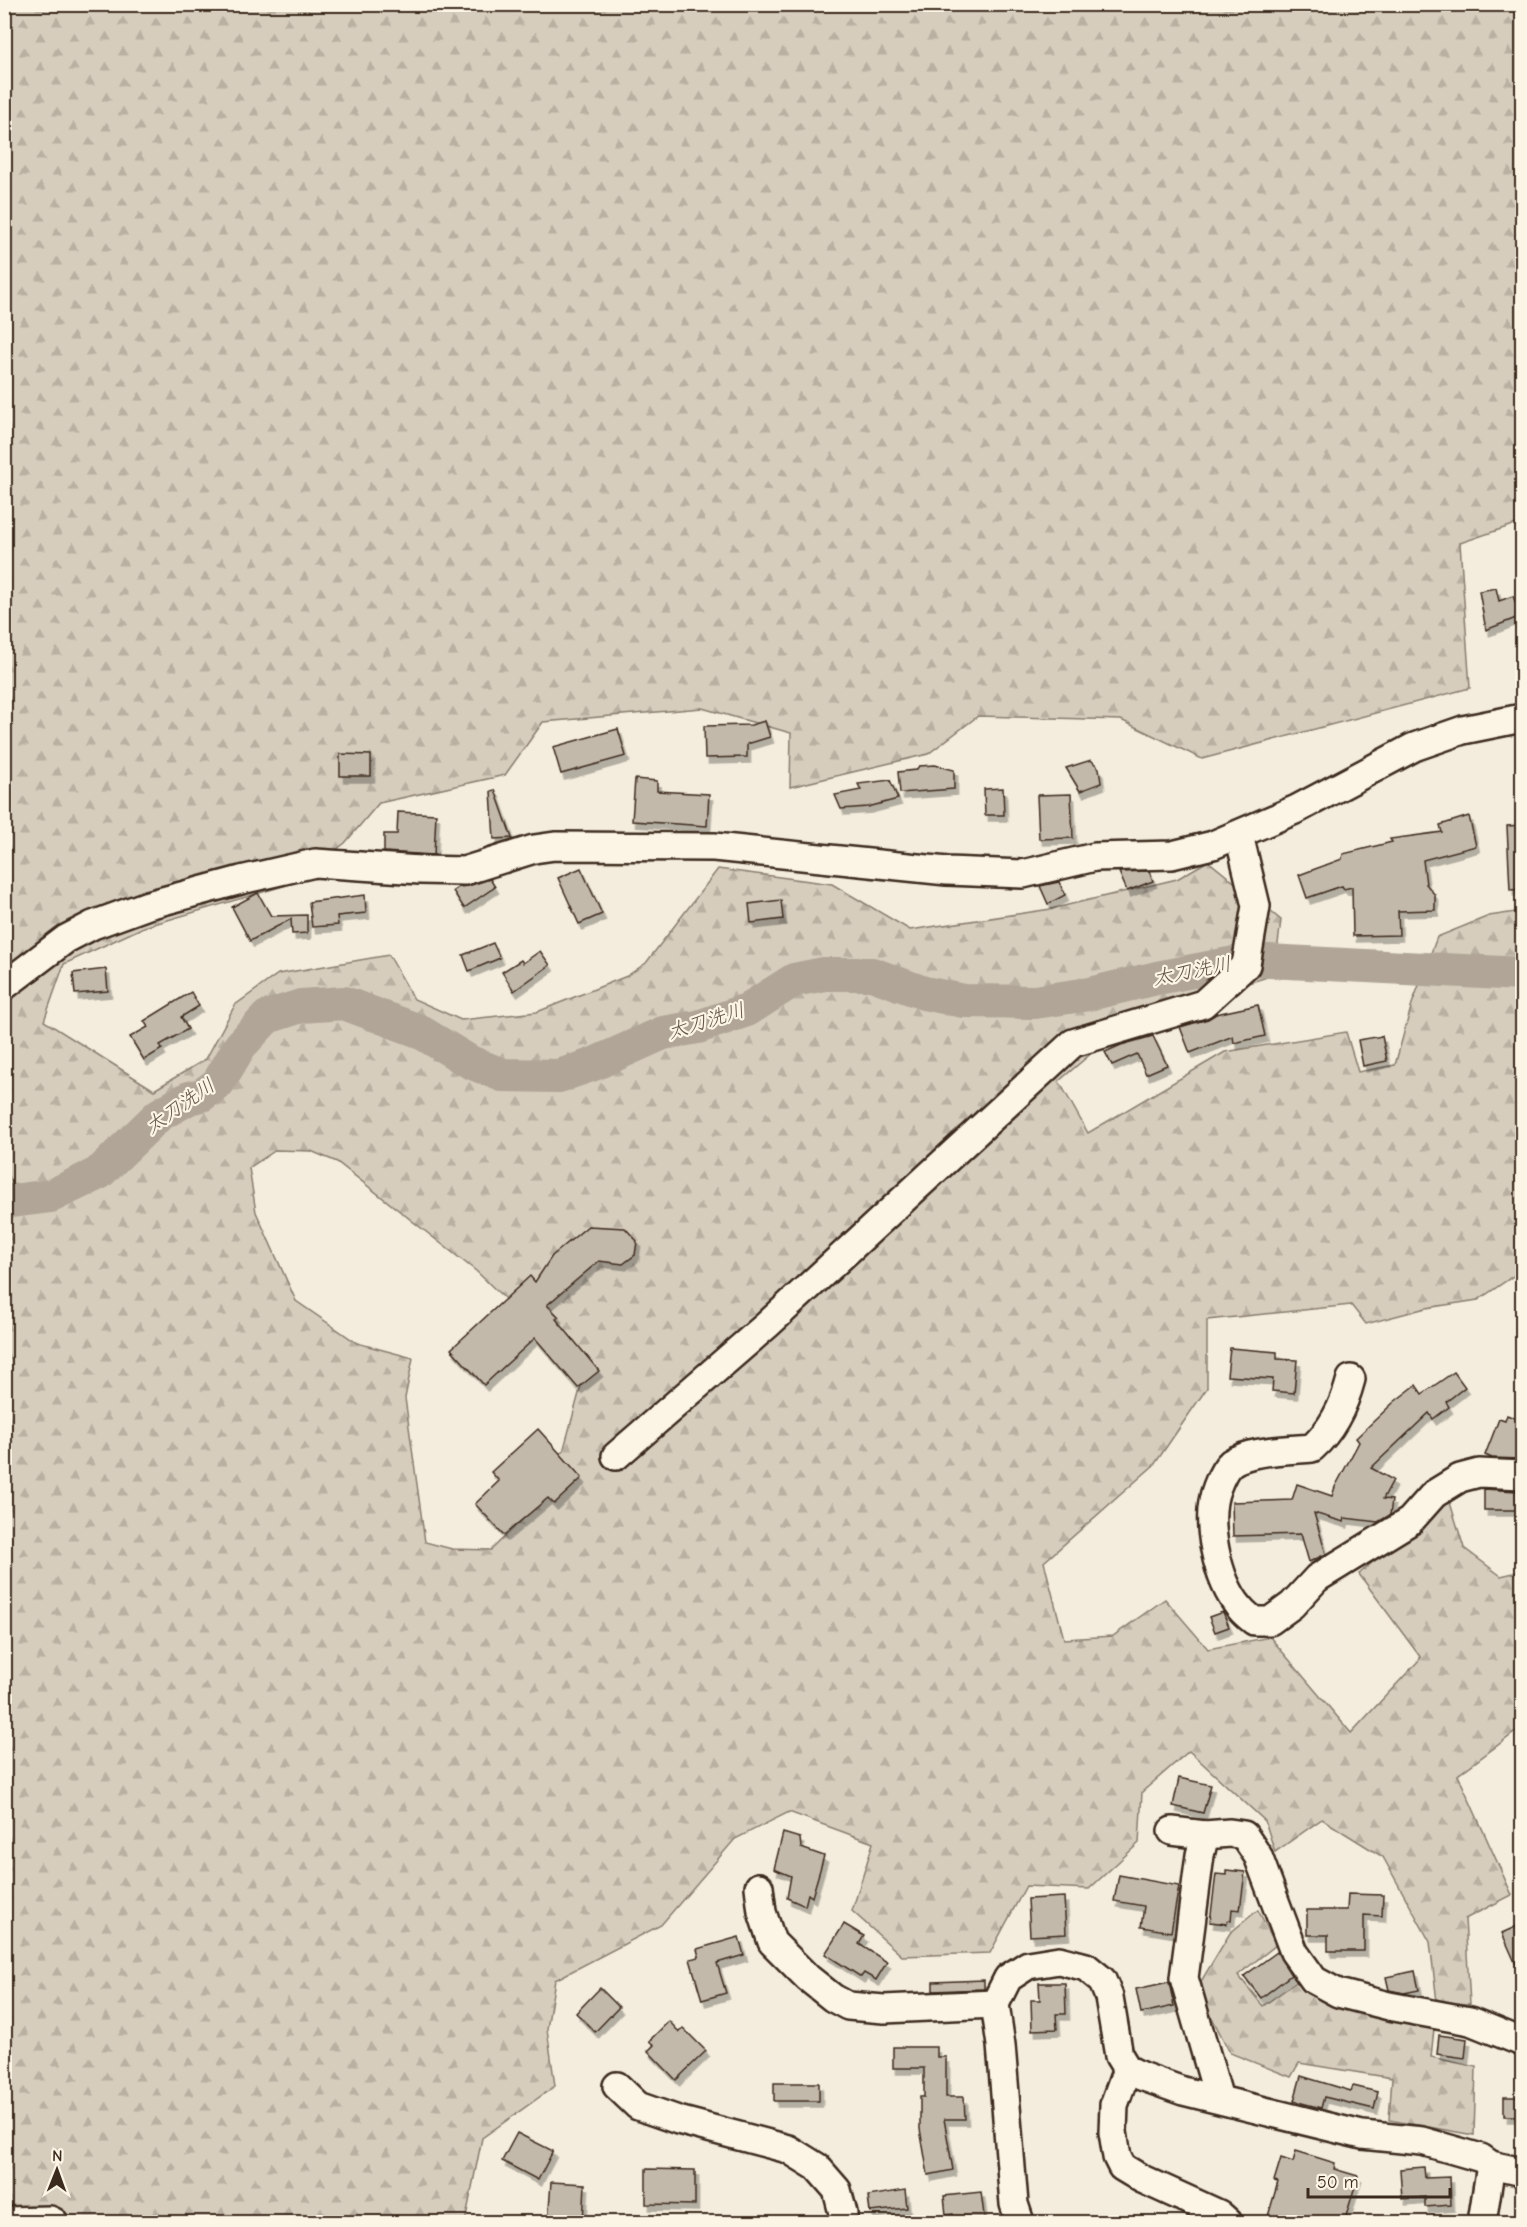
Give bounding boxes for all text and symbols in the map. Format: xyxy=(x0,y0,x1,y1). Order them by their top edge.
water label: 太刀洗川 xyxy=(1151,952,1233,990)
water label: 太刀洗川 xyxy=(664,998,748,1044)
water label: 太刀洗川 xyxy=(141,1074,219,1138)
north arrow xyxy=(27,2140,87,2200)
text: N xyxy=(52,2147,63,2165)
scale bar xyxy=(1308,2161,1450,2199)
text: 50 m xyxy=(1317,2172,1359,2193)

